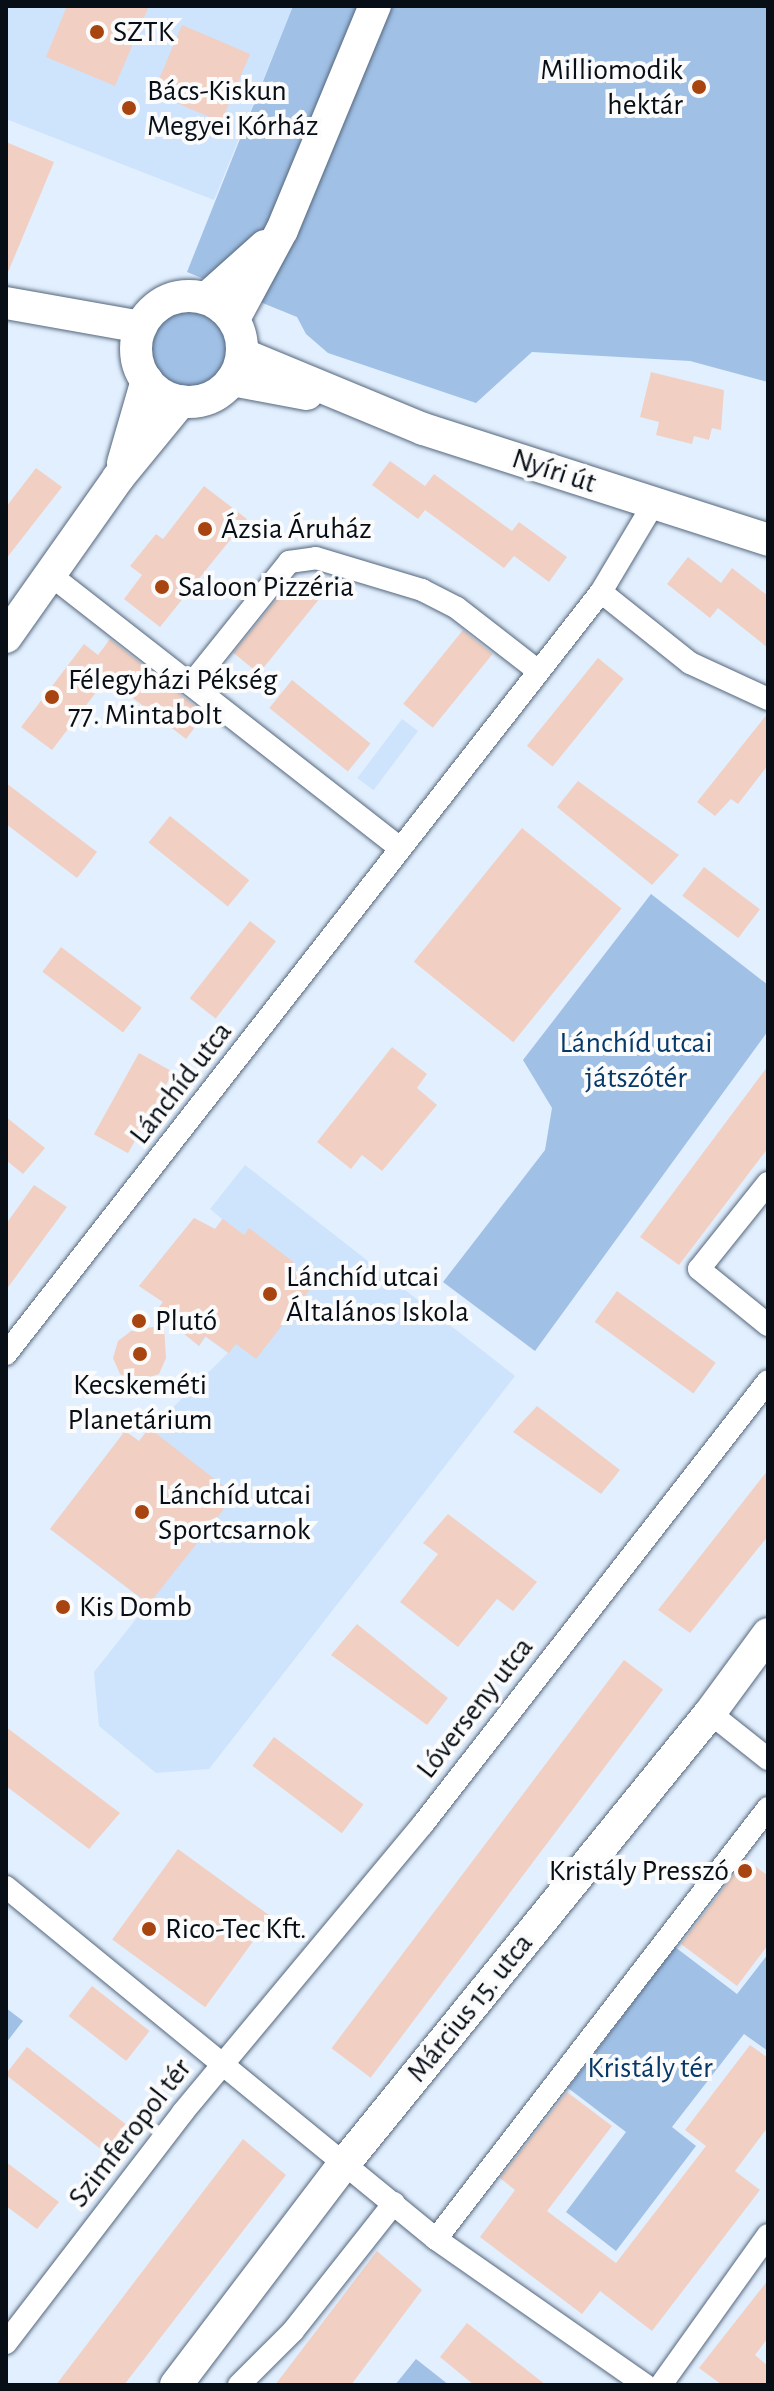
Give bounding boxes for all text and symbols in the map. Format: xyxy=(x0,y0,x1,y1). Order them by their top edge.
place label: SZTK xyxy=(113,14,174,50)
marker: SZTK xyxy=(88,23,106,41)
place label: Milliomodik hektár xyxy=(540,52,683,122)
place label: Bács-Kiskun Megyei Kórház xyxy=(147,73,318,144)
marker: Milliomodik hektár xyxy=(690,78,708,96)
marker: Bács-Kiskun Megyei Kórház xyxy=(118,97,140,119)
street label: Nyíri út xyxy=(507,441,601,501)
place label: Ázsia Áruház xyxy=(221,511,372,547)
marker: Ázsia Áruház xyxy=(196,520,214,538)
place label: Saloon Pizzéria xyxy=(178,569,354,605)
marker: Saloon Pizzéria xyxy=(153,578,171,596)
place label: Félegyházi Pékség 77. Mintabolt xyxy=(68,662,277,732)
marker: Félegyházi Pékség 77. Mintabolt xyxy=(43,688,61,706)
street label: Lánchíd utca xyxy=(122,1014,240,1152)
park label: Lánchíd utcai játszótér xyxy=(559,1025,713,1096)
place label: Lánchíd utcai Általános Iskola xyxy=(286,1259,469,1330)
marker: Lánchíd utcai Általános Iskola xyxy=(261,1285,279,1303)
place label: Plutó xyxy=(155,1303,217,1339)
marker: Plutó xyxy=(130,1312,148,1330)
marker: Kecskeméti Planetárium xyxy=(131,1345,149,1363)
place label: Kecskeméti Planetárium xyxy=(68,1367,212,1438)
place label: Lánchíd utcai Sportcsarnok xyxy=(158,1477,311,1548)
marker: Lánchíd utcai Sportcsarnok xyxy=(133,1503,151,1521)
place label: Kis Domb xyxy=(79,1589,192,1625)
marker: Kis Domb xyxy=(54,1598,72,1616)
street label: Lóverseny utca xyxy=(409,1630,541,1786)
place label: Kristály Presszó xyxy=(549,1853,729,1889)
marker: Kristály Presszó xyxy=(736,1862,754,1880)
place label: Rico-Tec Kft. xyxy=(165,1911,307,1947)
marker: Rico-Tec Kft. xyxy=(140,1920,158,1938)
street label: Március 15. utca xyxy=(399,1926,541,2090)
park label: Kristály tér xyxy=(587,2050,713,2086)
street label: Szimferopol tér xyxy=(61,2051,199,2215)

